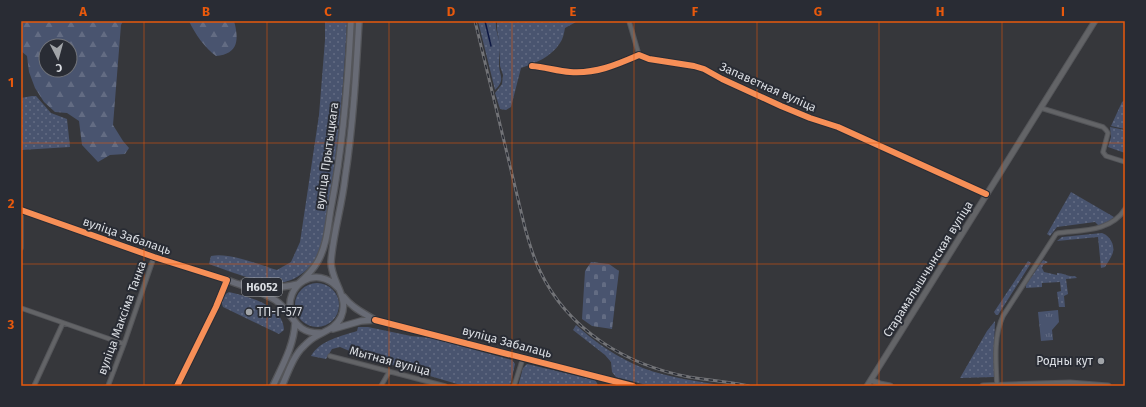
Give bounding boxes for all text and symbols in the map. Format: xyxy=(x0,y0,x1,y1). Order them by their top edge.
text: A xyxy=(78,4,87,19)
text: B xyxy=(202,4,210,19)
text: C xyxy=(324,4,332,19)
text: D xyxy=(447,4,456,19)
text: E xyxy=(570,4,577,19)
text: F xyxy=(692,4,699,19)
text: G xyxy=(814,4,822,19)
text: H xyxy=(936,4,944,19)
text: I xyxy=(1061,4,1065,19)
north arrow xyxy=(38,38,78,78)
street label: Запаветная вуліца xyxy=(717,59,819,115)
text: С xyxy=(54,61,63,74)
text: 1 xyxy=(8,75,14,90)
street label: вуліца Прытыцкага xyxy=(313,101,341,211)
text: 2 xyxy=(8,196,15,211)
street label: Старамалышчынская вуліца xyxy=(880,198,976,340)
street label: вуліца Забалаць xyxy=(81,214,173,258)
street label: вуліца Максіма Танка xyxy=(95,259,149,377)
road number: Н6052 xyxy=(242,278,282,296)
place label: ТП-Г-577 xyxy=(257,305,302,319)
marker: ТП-Г-577 xyxy=(244,307,254,317)
text: 3 xyxy=(7,317,15,332)
street label: вуліца Забалаць xyxy=(461,323,553,361)
street label: Мытная вуліца xyxy=(348,343,432,379)
place label: Родны кут xyxy=(1036,354,1094,368)
marker: Родны кут xyxy=(1096,356,1106,366)

